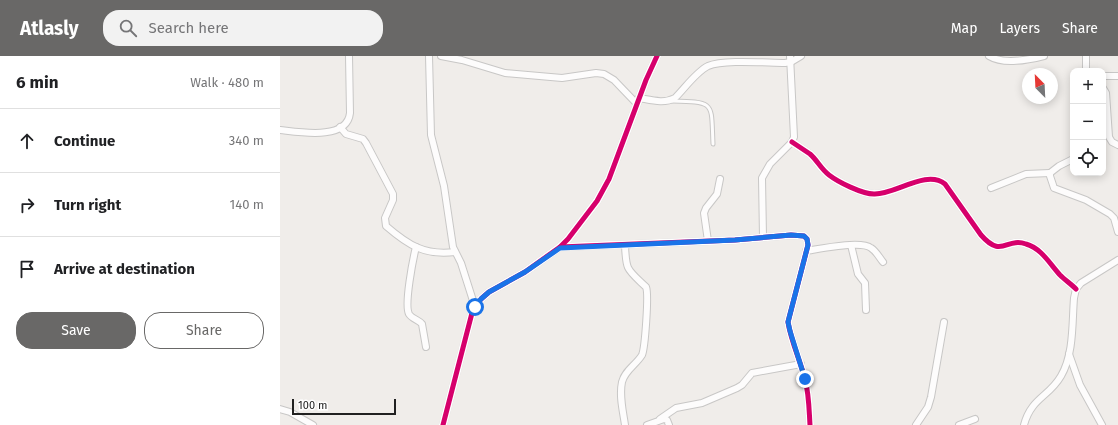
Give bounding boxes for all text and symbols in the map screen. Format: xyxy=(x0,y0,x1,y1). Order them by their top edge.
search box xyxy=(103,10,383,46)
text: Atlasly xyxy=(20,17,79,40)
icon: search xyxy=(117,17,139,39)
text: Search here xyxy=(149,19,229,37)
text: Map xyxy=(951,20,977,37)
text: Layers xyxy=(999,20,1040,37)
text: Share xyxy=(1062,20,1098,37)
north arrow xyxy=(1022,68,1058,104)
map controls xyxy=(1070,68,1106,176)
button: + xyxy=(1070,68,1106,104)
text: 6 min xyxy=(16,72,59,93)
text: Walk · 480 m xyxy=(190,75,264,90)
button: − xyxy=(1070,104,1106,140)
icon: ahead xyxy=(16,130,38,152)
text: Continue xyxy=(54,132,115,150)
text: 340 m xyxy=(229,133,264,148)
button: locate xyxy=(1070,140,1106,176)
icon: right xyxy=(16,194,38,216)
text: Turn right xyxy=(54,196,121,214)
text: 140 m xyxy=(230,197,264,212)
icon: arrive xyxy=(16,258,38,280)
text: Arrive at destination xyxy=(54,260,195,278)
route start xyxy=(466,298,484,316)
button: Save xyxy=(16,312,136,349)
button: Share xyxy=(144,312,264,349)
route end xyxy=(796,370,814,388)
scale bar xyxy=(292,397,396,416)
text: 100 m xyxy=(298,399,327,412)

